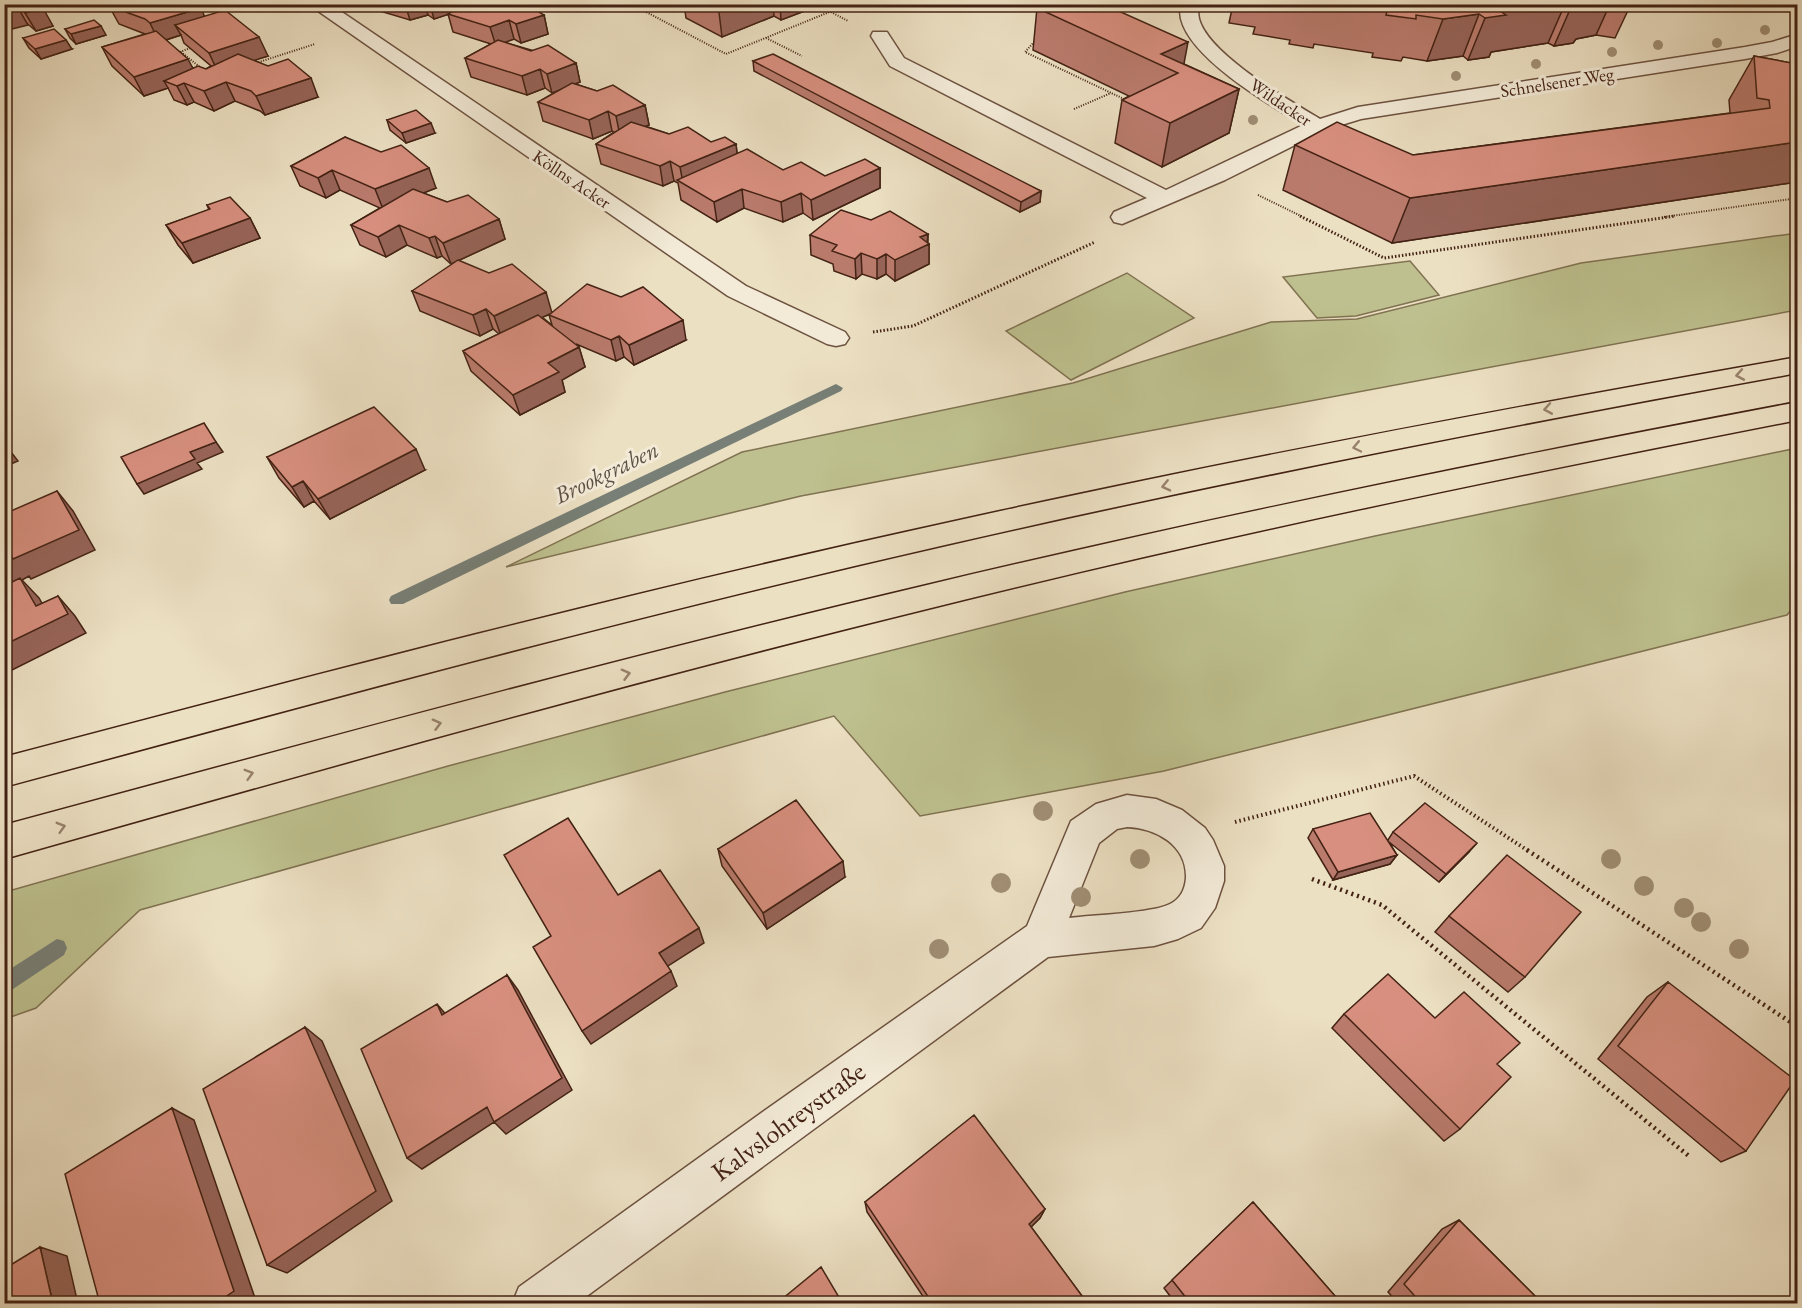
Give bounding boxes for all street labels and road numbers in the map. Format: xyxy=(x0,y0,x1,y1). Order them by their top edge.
street label: Schnelsener Weg xyxy=(1499,62,1615,102)
street label: Wildacker xyxy=(1246,73,1316,131)
street label: Köllns Acker xyxy=(528,144,616,214)
street label: Kalvslohreystraße xyxy=(704,1053,872,1189)

